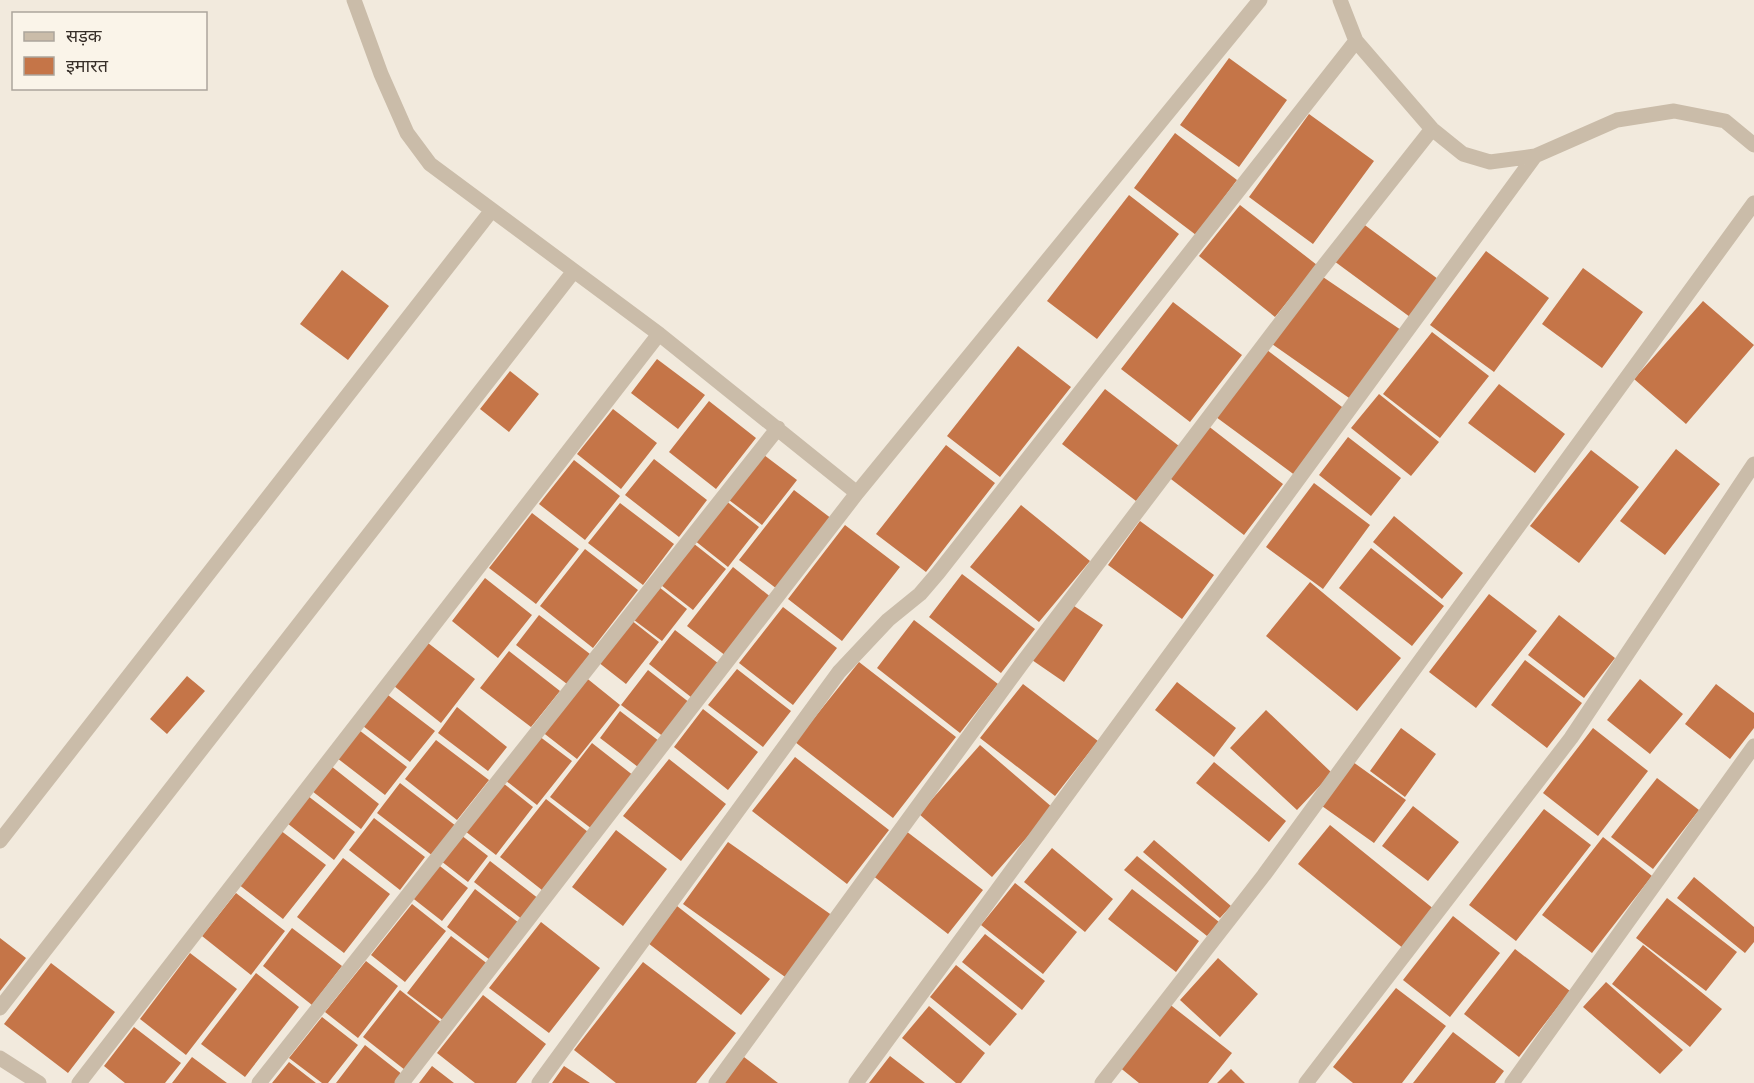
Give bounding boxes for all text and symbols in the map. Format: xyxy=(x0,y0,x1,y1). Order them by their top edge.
legend xyxy=(12,12,207,90)
text: सड़क xyxy=(66,25,103,46)
text: इमारत xyxy=(66,55,109,76)

